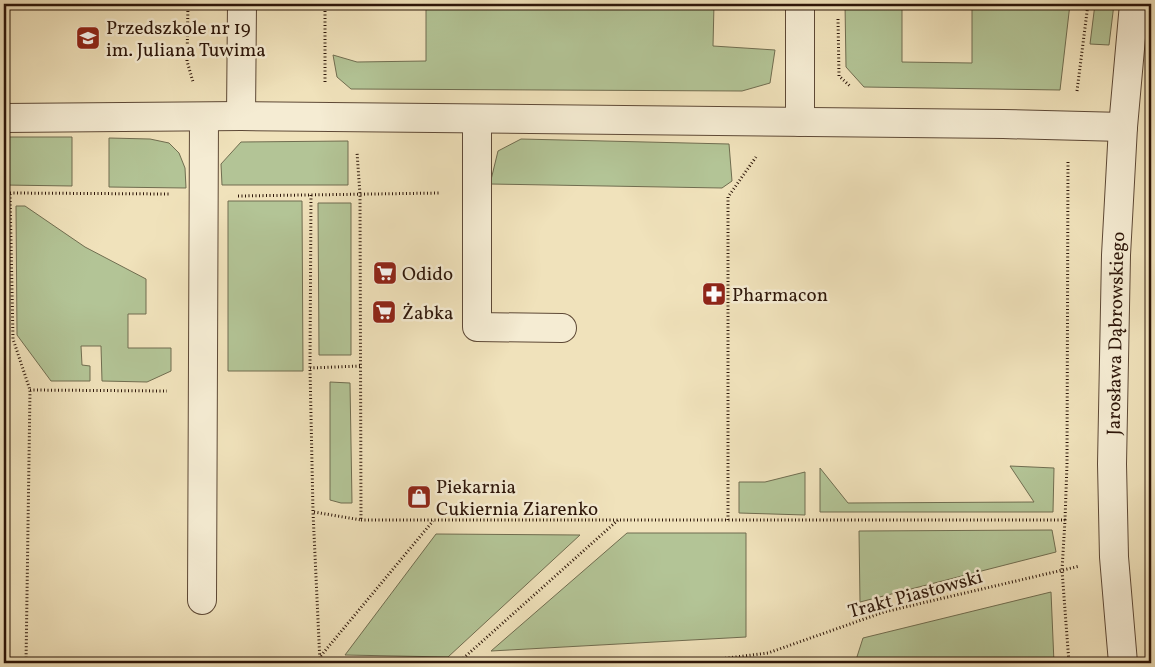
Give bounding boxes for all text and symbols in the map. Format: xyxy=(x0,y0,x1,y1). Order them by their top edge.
place label: Przedszkole nr 19 im. Juliana Tuwima xyxy=(106,16,266,64)
school or university icon: Przedszkole nr 19 im. Juliana Tuwima xyxy=(75,25,101,51)
street label: Jarosława Dąbrowskiego xyxy=(1102,231,1132,436)
supermarket icon: Odido xyxy=(372,260,398,286)
place label: Odido xyxy=(402,262,453,288)
pharmacy icon: Pharmacon xyxy=(701,281,727,307)
place label: Pharmacon xyxy=(732,283,828,309)
supermarket icon: Żabka xyxy=(371,299,397,325)
place label: Żabka xyxy=(402,301,453,327)
place label: Piekarnia Cukiernia Ziarenko xyxy=(436,475,598,523)
shop icon: Piekarnia Cukiernia Ziarenko xyxy=(406,484,432,510)
street label: Trakt Piastowski xyxy=(845,564,986,625)

